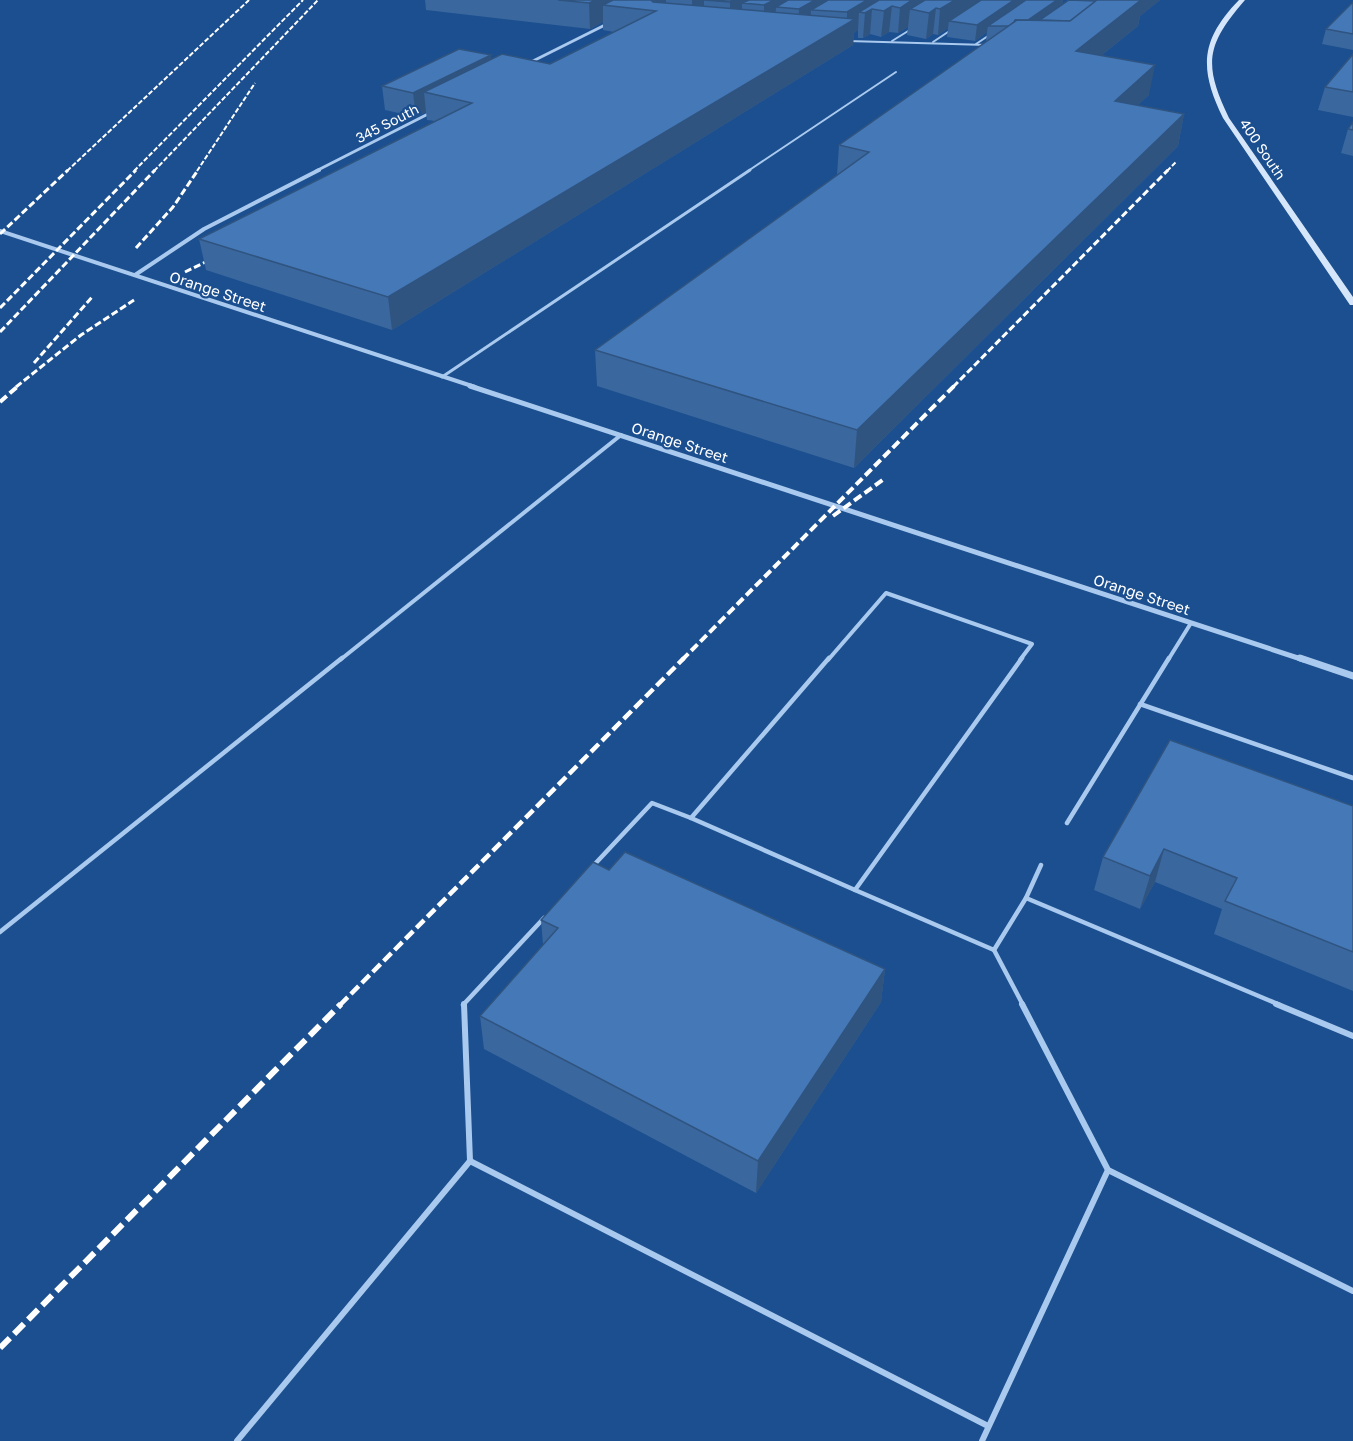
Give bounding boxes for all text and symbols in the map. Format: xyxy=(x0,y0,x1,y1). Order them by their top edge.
street label: 345 South xyxy=(353,100,421,146)
street label: 400 South xyxy=(1237,115,1289,183)
street label: Orange Street xyxy=(167,267,269,315)
street label: Orange Street xyxy=(629,418,731,466)
street label: Orange Street xyxy=(1091,570,1193,618)

